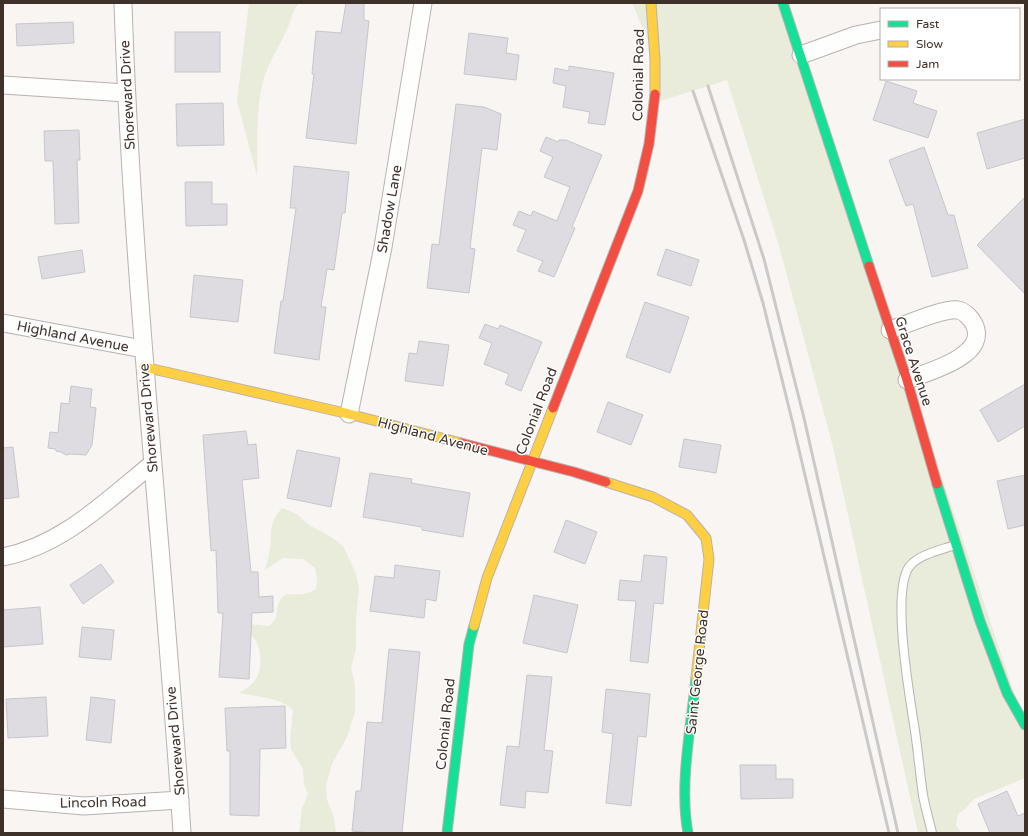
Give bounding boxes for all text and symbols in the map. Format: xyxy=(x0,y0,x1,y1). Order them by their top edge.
legend xyxy=(880,8,1020,80)
text: Fast xyxy=(916,17,940,31)
street label: Colonial Road xyxy=(629,29,648,121)
text: Slow xyxy=(916,37,943,51)
street label: Shoreward Drive xyxy=(116,40,139,150)
text: Jam xyxy=(916,57,939,71)
street label: Shadow Lane xyxy=(373,164,406,255)
street label: Grace Avenue xyxy=(891,314,936,408)
street label: Highland Avenue xyxy=(15,317,130,356)
street label: Shoreward Drive xyxy=(135,363,162,473)
street label: Colonial Road xyxy=(512,365,561,457)
street label: Highland Avenue xyxy=(376,414,490,459)
street label: Saint George Road xyxy=(683,609,712,735)
street label: Colonial Road xyxy=(432,677,459,771)
street label: Shoreward Drive xyxy=(162,686,189,796)
street label: Lincoln Road xyxy=(59,793,147,812)

